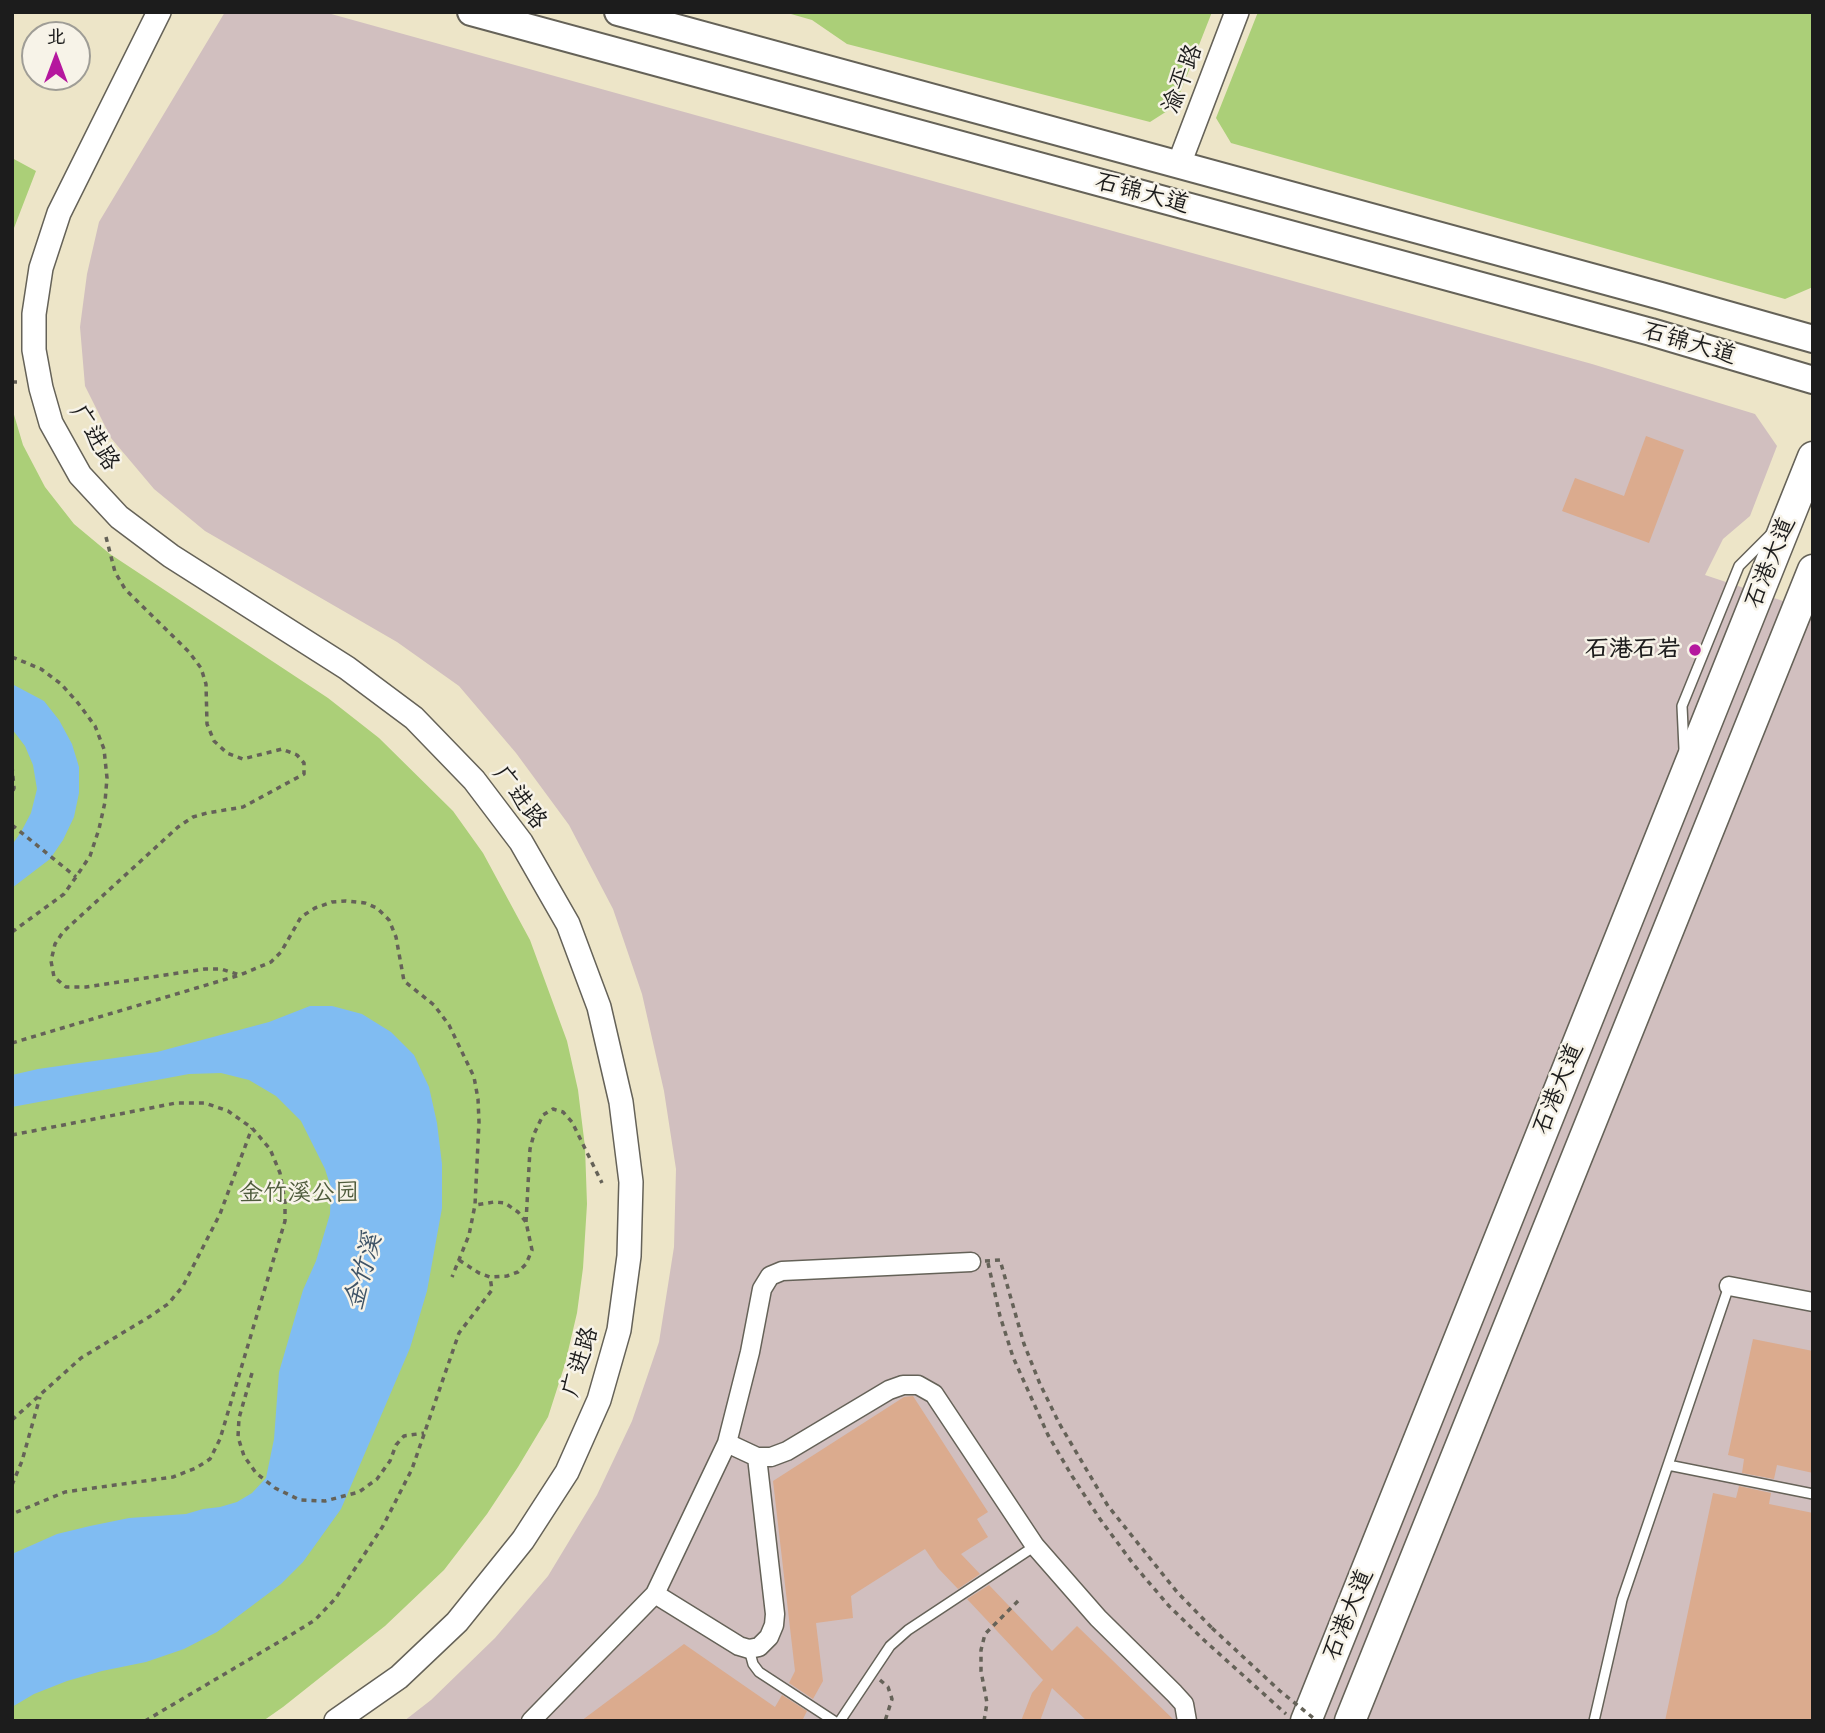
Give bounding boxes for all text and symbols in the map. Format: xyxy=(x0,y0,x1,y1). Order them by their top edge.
text: 北 xyxy=(46,20,66,53)
north arrow xyxy=(21,21,91,91)
street label: 渝平路 xyxy=(1157,40,1209,118)
street label: 石锦大道 xyxy=(1092,168,1192,220)
street label: 石锦大道 xyxy=(1639,317,1739,371)
street label: 广进路 xyxy=(63,400,125,476)
street label: 石港大道 xyxy=(1740,513,1802,613)
place label: 石港石岩 xyxy=(1585,636,1681,664)
marker: 石港石岩 xyxy=(1687,642,1703,658)
street label: 广进路 xyxy=(486,761,552,835)
street label: 石港大道 xyxy=(1528,1039,1590,1139)
park label: 金竹溪公园 xyxy=(239,1180,359,1208)
water label: 金竹溪 xyxy=(339,1230,389,1314)
street label: 广进路 xyxy=(557,1323,605,1401)
street label: 石港大道 xyxy=(1318,1565,1380,1665)

